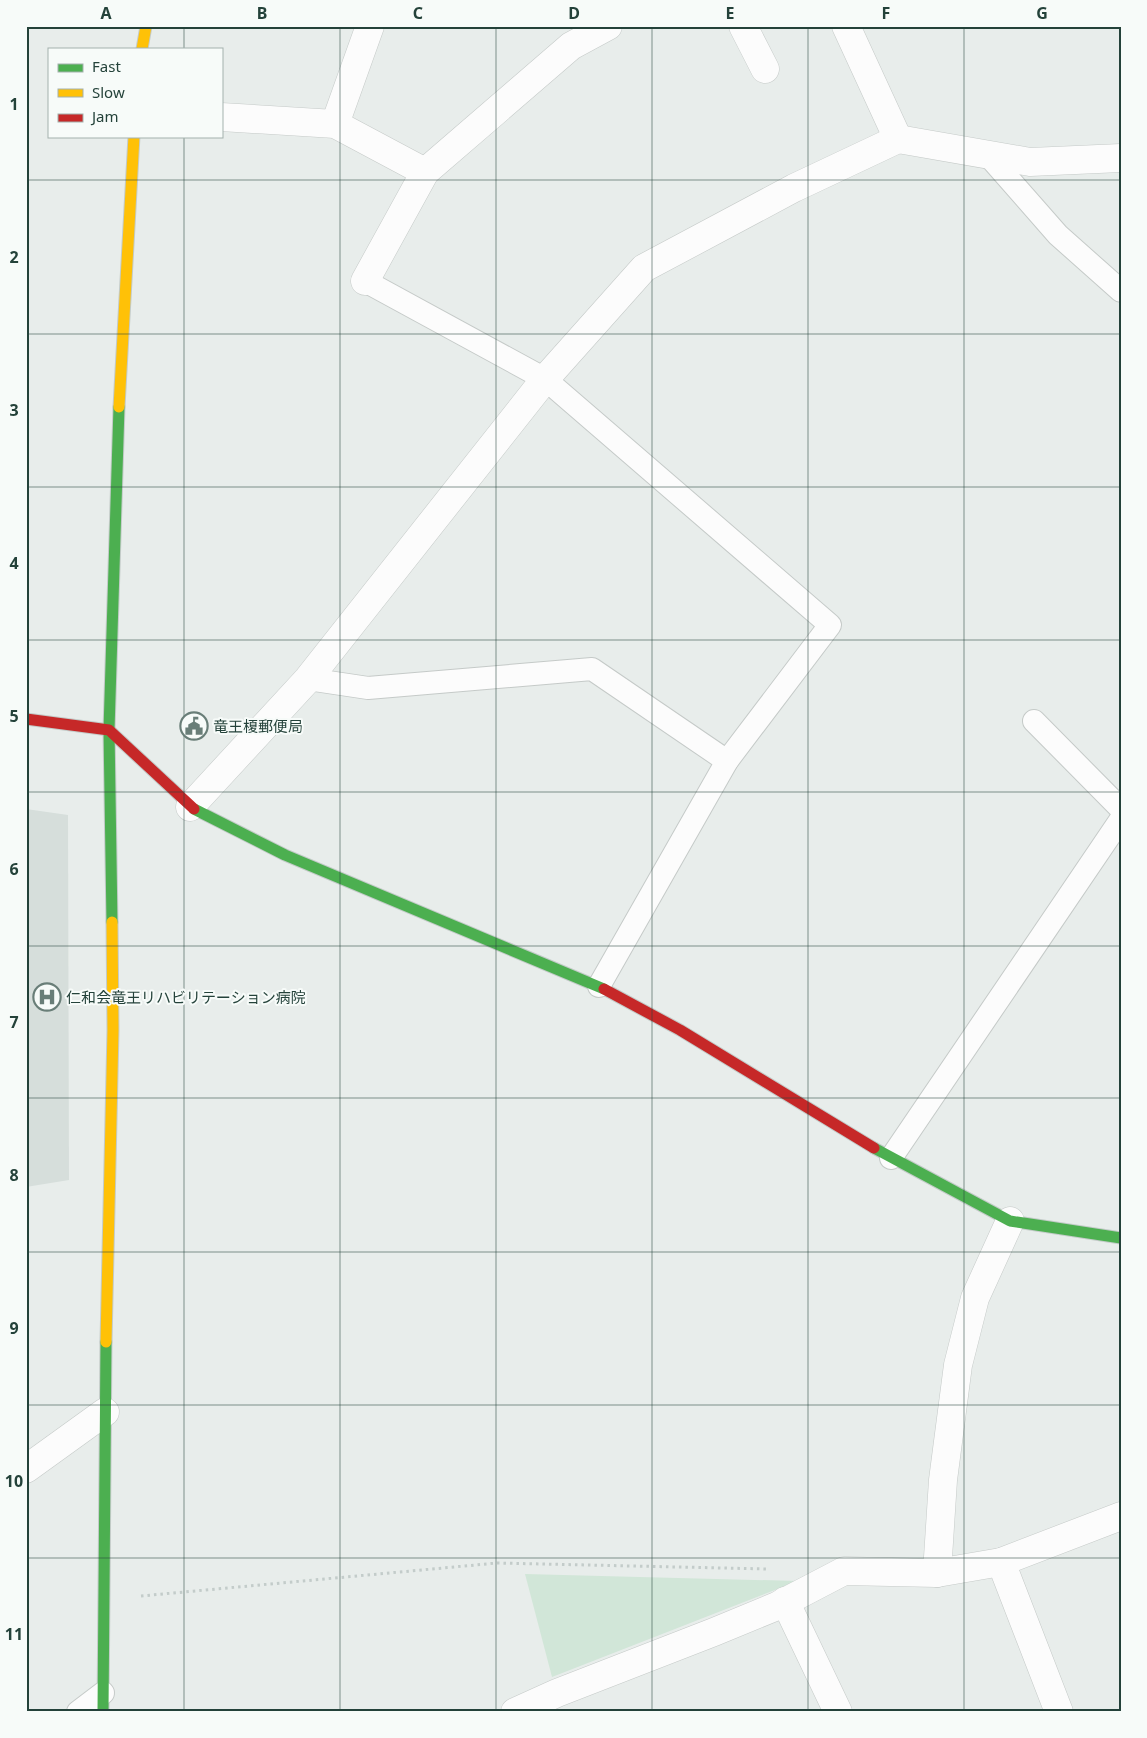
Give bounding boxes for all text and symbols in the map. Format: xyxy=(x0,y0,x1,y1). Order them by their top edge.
text: A xyxy=(100,2,112,24)
text: B xyxy=(257,2,267,24)
text: C xyxy=(413,2,423,24)
text: D xyxy=(568,2,580,24)
text: E xyxy=(726,2,735,24)
text: F xyxy=(882,2,890,24)
text: G xyxy=(1036,2,1048,24)
legend xyxy=(48,48,222,138)
text: Fast xyxy=(92,56,121,76)
text: Slow xyxy=(92,82,125,102)
text: 1 xyxy=(9,93,19,115)
text: Jam xyxy=(90,106,119,126)
text: 2 xyxy=(9,246,19,268)
text: 3 xyxy=(9,399,19,421)
text: 4 xyxy=(9,552,19,574)
text: 5 xyxy=(9,705,19,727)
public building icon: 竜王榎郵便局 xyxy=(179,711,209,741)
place label: 竜王榎郵便局 xyxy=(213,716,303,736)
text: 6 xyxy=(9,858,19,880)
hospital icon: 仁和会竜王リハビリテーション病院 xyxy=(32,982,62,1012)
place label: 仁和会竜王リハビリテーション病院 xyxy=(66,987,306,1007)
text: 7 xyxy=(9,1011,19,1033)
text: 8 xyxy=(9,1164,19,1186)
text: 9 xyxy=(9,1317,19,1339)
text: 10 xyxy=(5,1470,23,1492)
text: 11 xyxy=(5,1623,23,1645)

